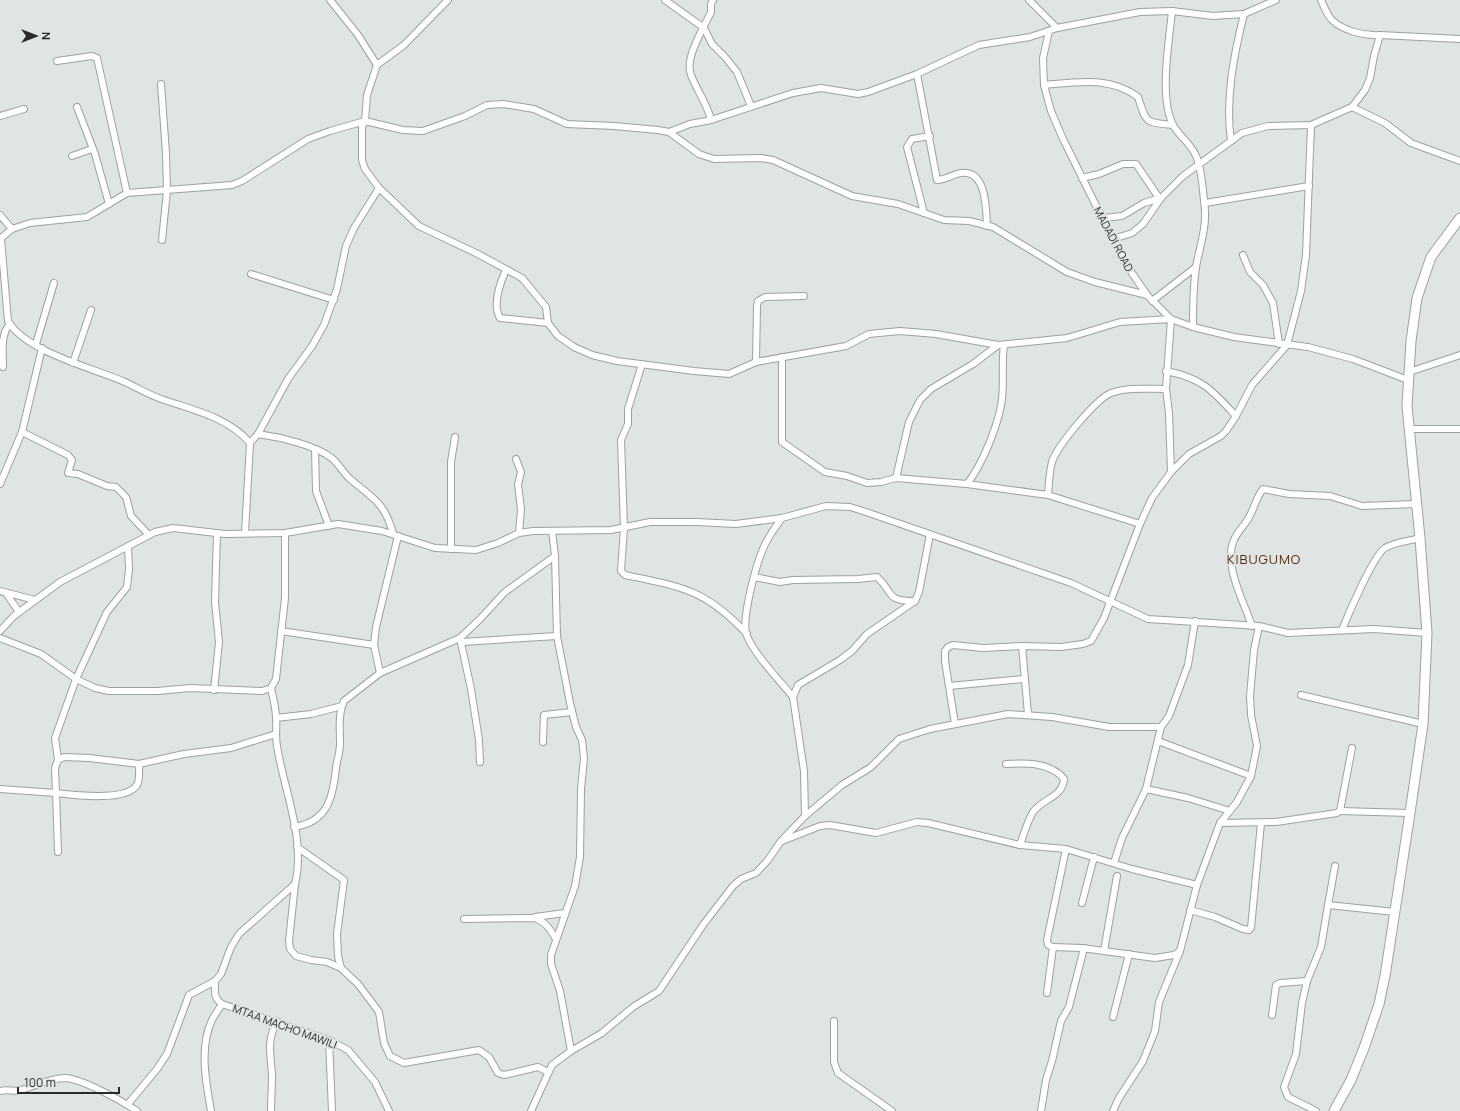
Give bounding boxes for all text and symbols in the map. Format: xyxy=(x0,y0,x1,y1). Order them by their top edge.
north arrow xyxy=(16,16,56,56)
text: N xyxy=(39,32,54,40)
street label: MADADI ROAD xyxy=(1091,204,1137,274)
district label: KIBUGUMO xyxy=(1227,550,1301,568)
street label: MTAA MACHO MAWILI xyxy=(231,1000,339,1052)
scale bar xyxy=(18,1069,119,1095)
text: 100 m xyxy=(24,1074,56,1091)

